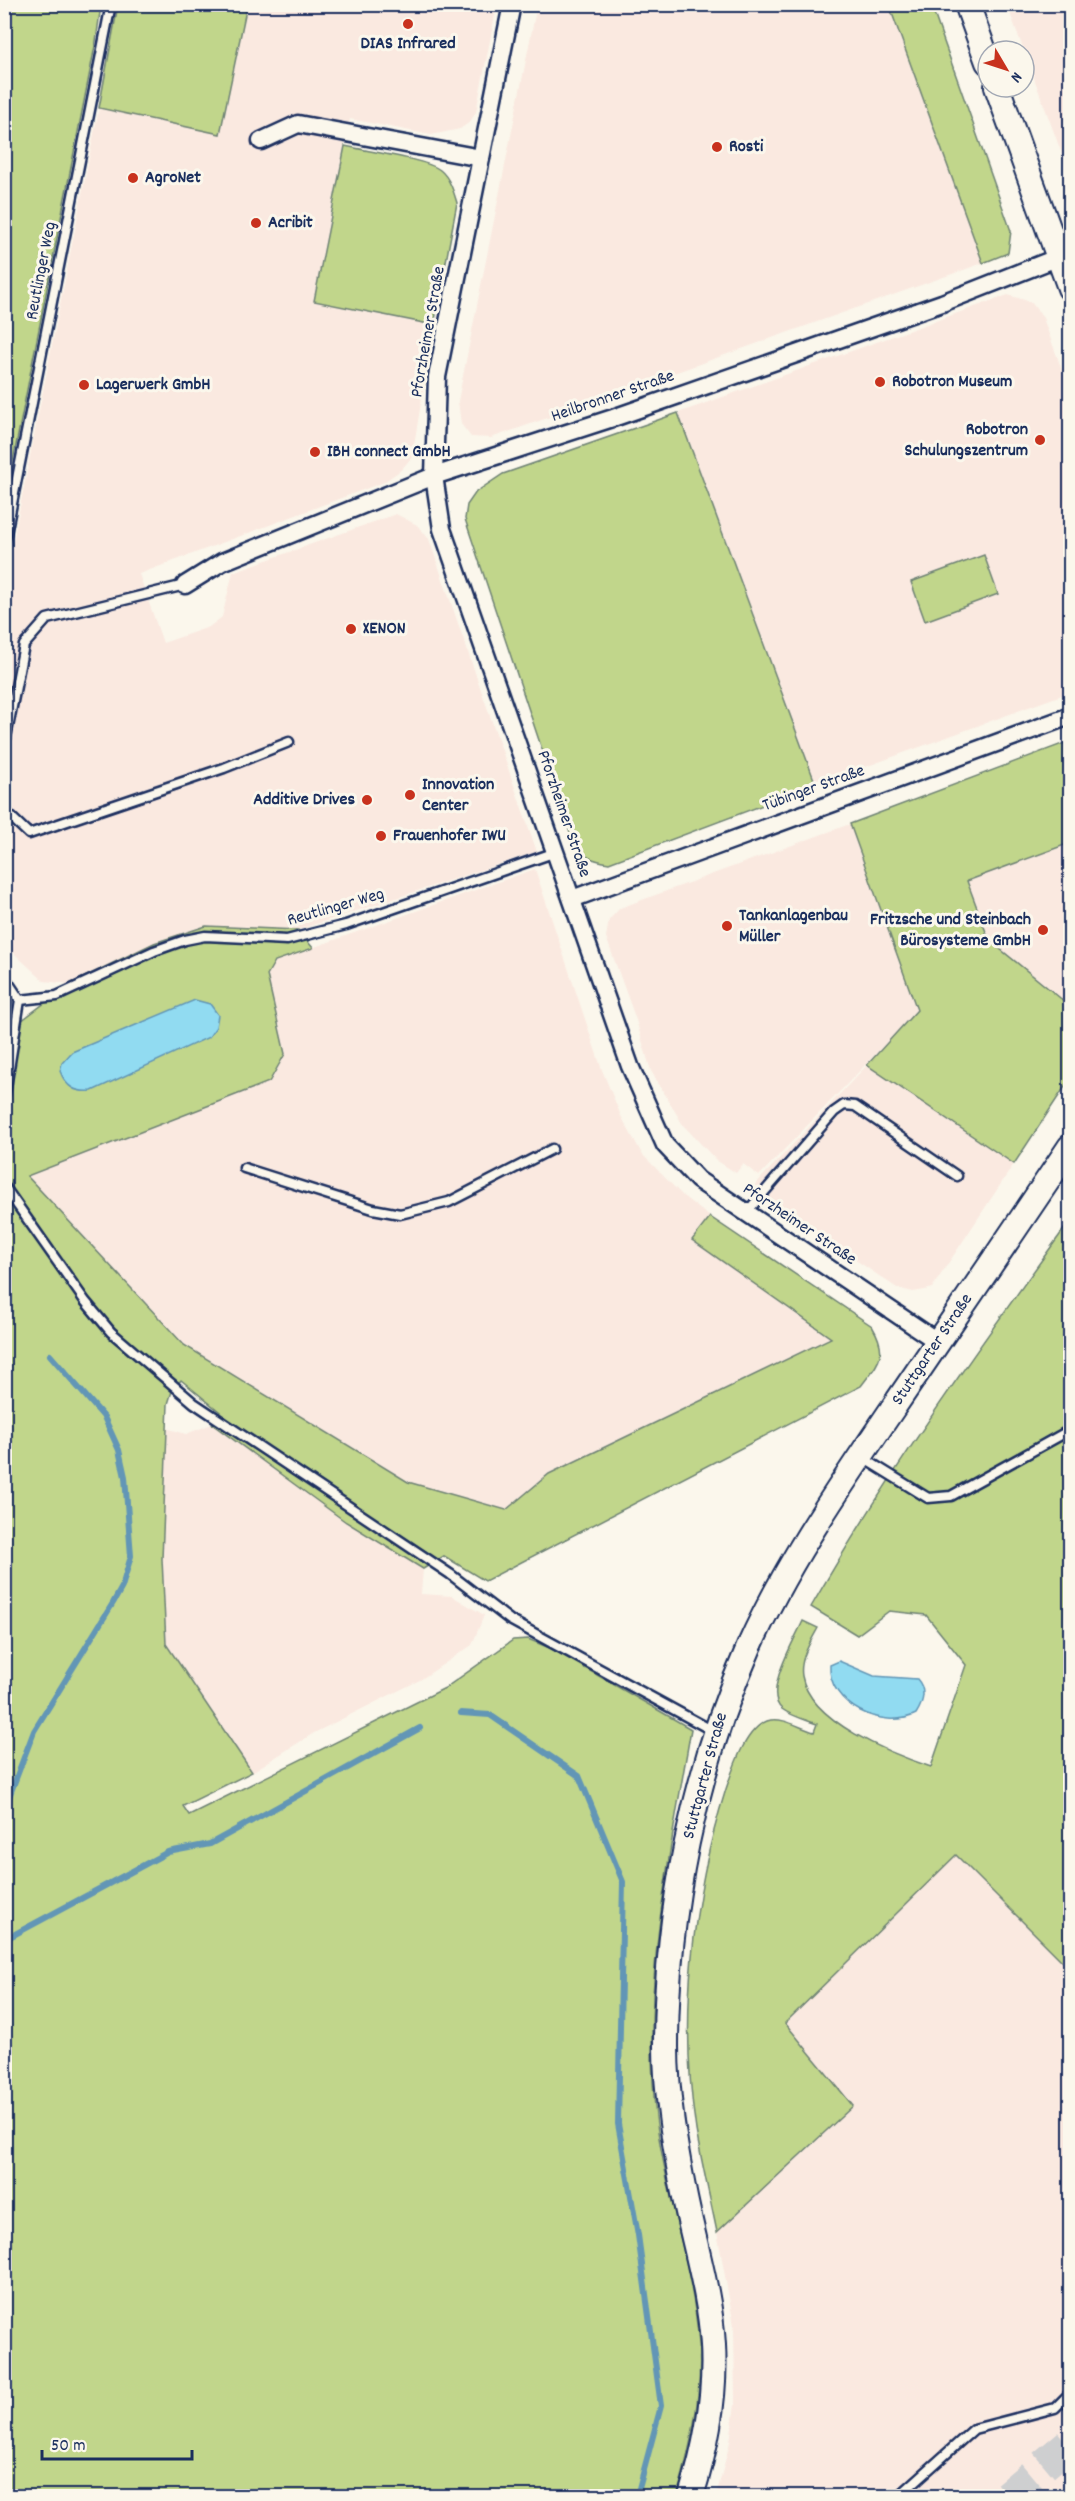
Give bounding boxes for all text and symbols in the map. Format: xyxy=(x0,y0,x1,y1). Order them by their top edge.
marker: DIAS Infrared xyxy=(401,17,415,31)
place label: DIAS Infrared xyxy=(360,32,456,57)
north arrow xyxy=(976,39,1036,99)
text: N xyxy=(1004,67,1027,87)
place label: Rosti xyxy=(729,135,764,160)
marker: Rosti xyxy=(710,140,724,154)
place label: AgroNet xyxy=(145,166,201,191)
marker: AgroNet xyxy=(126,171,140,185)
place label: Acribit xyxy=(268,211,313,236)
marker: Acribit xyxy=(249,216,263,230)
street label: Reutlinger Weg xyxy=(20,220,64,322)
street label: Pforzheimer Straße xyxy=(405,264,453,400)
street label: Heilbronner Straße xyxy=(548,364,678,430)
place label: Robotron Museum xyxy=(892,370,1012,395)
place label: Lagerwerk GmbH xyxy=(96,373,210,398)
marker: Robotron Museum xyxy=(873,375,887,389)
marker: Lagerwerk GmbH xyxy=(77,378,91,392)
place label: Robotron Schulungszentrum xyxy=(904,418,1028,464)
marker: Robotron Schulungszentrum xyxy=(1033,433,1047,447)
place label: IBH connect GmbH xyxy=(327,440,451,465)
marker: IBH connect GmbH xyxy=(308,445,322,459)
place label: XENON xyxy=(363,617,406,642)
marker: XENON xyxy=(344,622,358,636)
street label: Pforzheimer Straße xyxy=(530,747,596,881)
street label: Tübinger Straße xyxy=(759,759,869,819)
place label: Innovation Center xyxy=(422,773,494,819)
place label: Additive Drives xyxy=(253,788,355,813)
marker: Innovation Center xyxy=(403,788,417,802)
marker: Additive Drives xyxy=(360,793,374,807)
place label: Frauenhofer IWU xyxy=(393,824,506,849)
marker: Frauenhofer IWU xyxy=(374,829,388,843)
street label: Reutlinger Weg xyxy=(285,882,387,934)
place label: Tankanlagenbau Müller xyxy=(739,904,848,950)
place label: Fritzsche und Steinbach Bürosysteme GmbH xyxy=(870,908,1031,954)
marker: Tankanlagenbau Müller xyxy=(720,919,734,933)
marker: Fritzsche und Steinbach Bürosysteme GmbH xyxy=(1036,923,1050,937)
street label: Pforzheimer Straße xyxy=(737,1178,861,1273)
street label: Stuttgarter Straße xyxy=(886,1289,980,1411)
street label: Stuttgarter Straße xyxy=(677,1710,735,1842)
scale bar xyxy=(42,2423,192,2461)
text: 50 m xyxy=(51,2434,86,2459)

